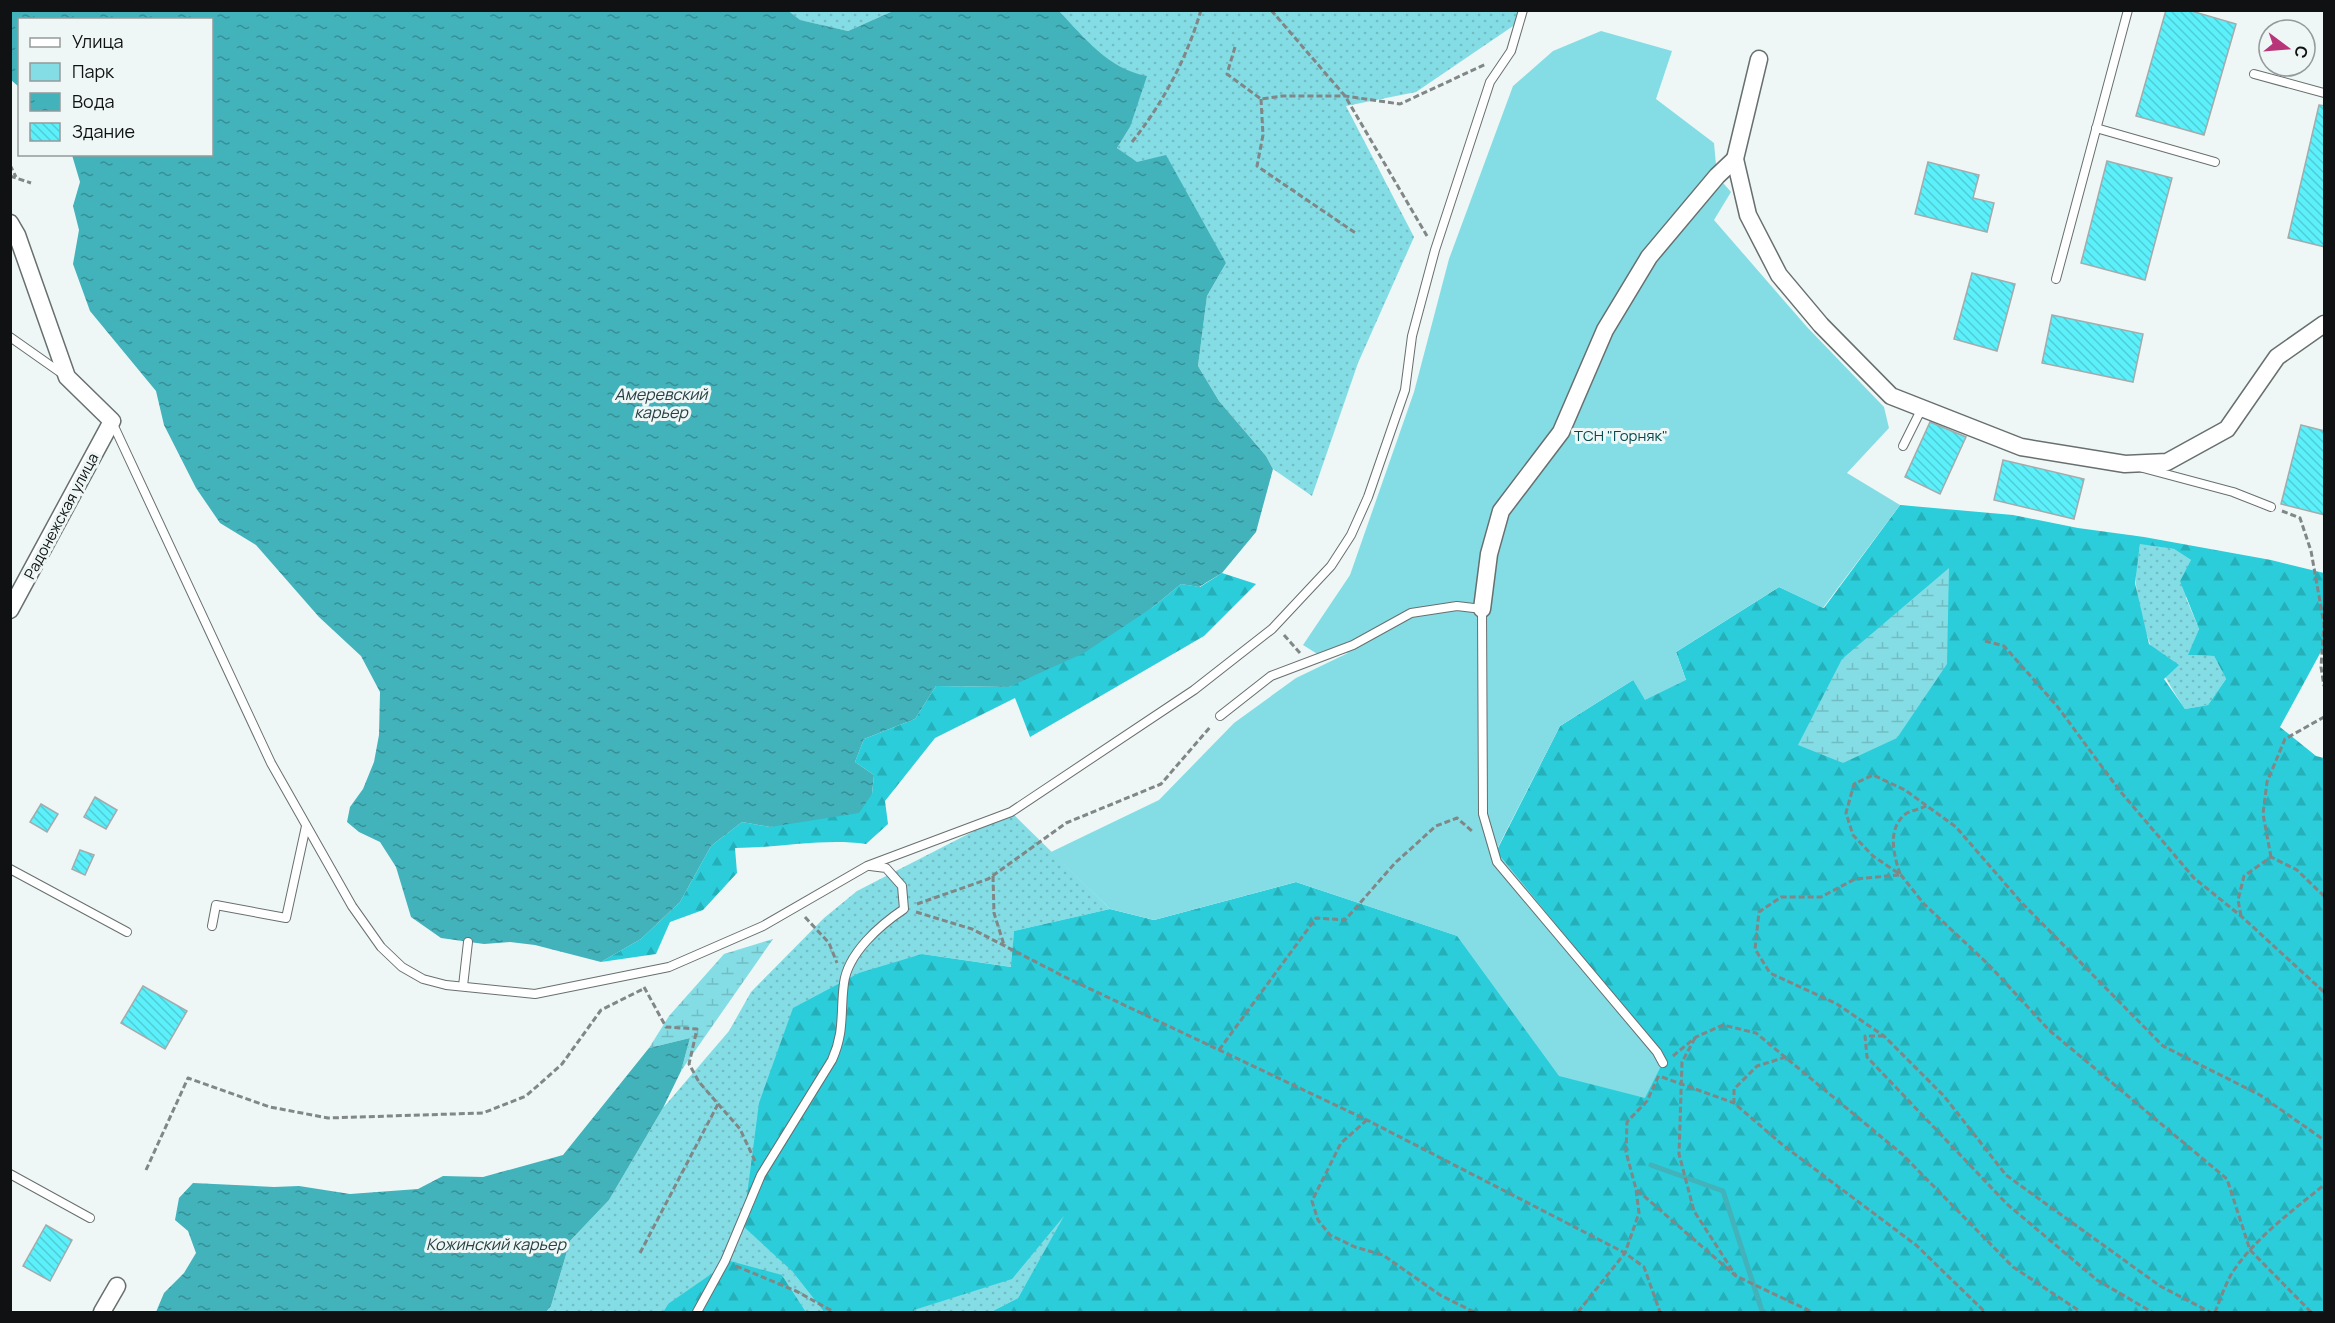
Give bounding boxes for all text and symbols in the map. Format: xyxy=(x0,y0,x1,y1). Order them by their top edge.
legend xyxy=(18,18,213,156)
north arrow xyxy=(2257,18,2317,78)
text: Улица xyxy=(72,29,124,53)
text: С xyxy=(2289,43,2314,61)
text: Парк xyxy=(72,59,115,83)
text: Вода xyxy=(72,89,114,113)
text: Здание xyxy=(72,119,135,143)
water label: Амеревский карьер xyxy=(615,383,709,423)
park label: ТСН "Горняк" xyxy=(1574,425,1668,446)
street label: Радонежская улица xyxy=(19,449,103,583)
water label: Кожинский карьер xyxy=(426,1233,567,1255)

